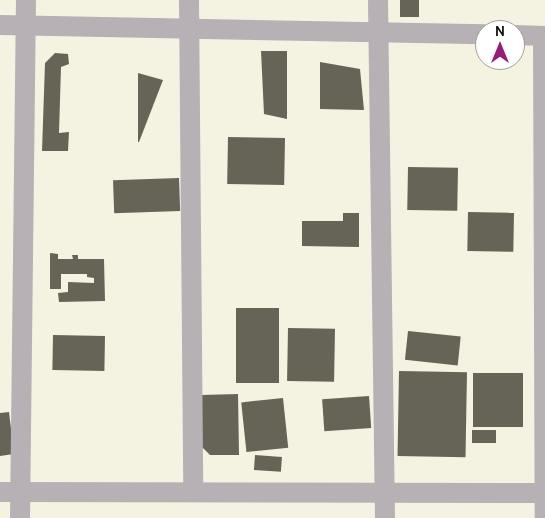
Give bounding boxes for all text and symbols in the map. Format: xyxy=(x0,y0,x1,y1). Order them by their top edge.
north arrow xyxy=(475,20,525,70)
text: N xyxy=(495,22,505,40)

